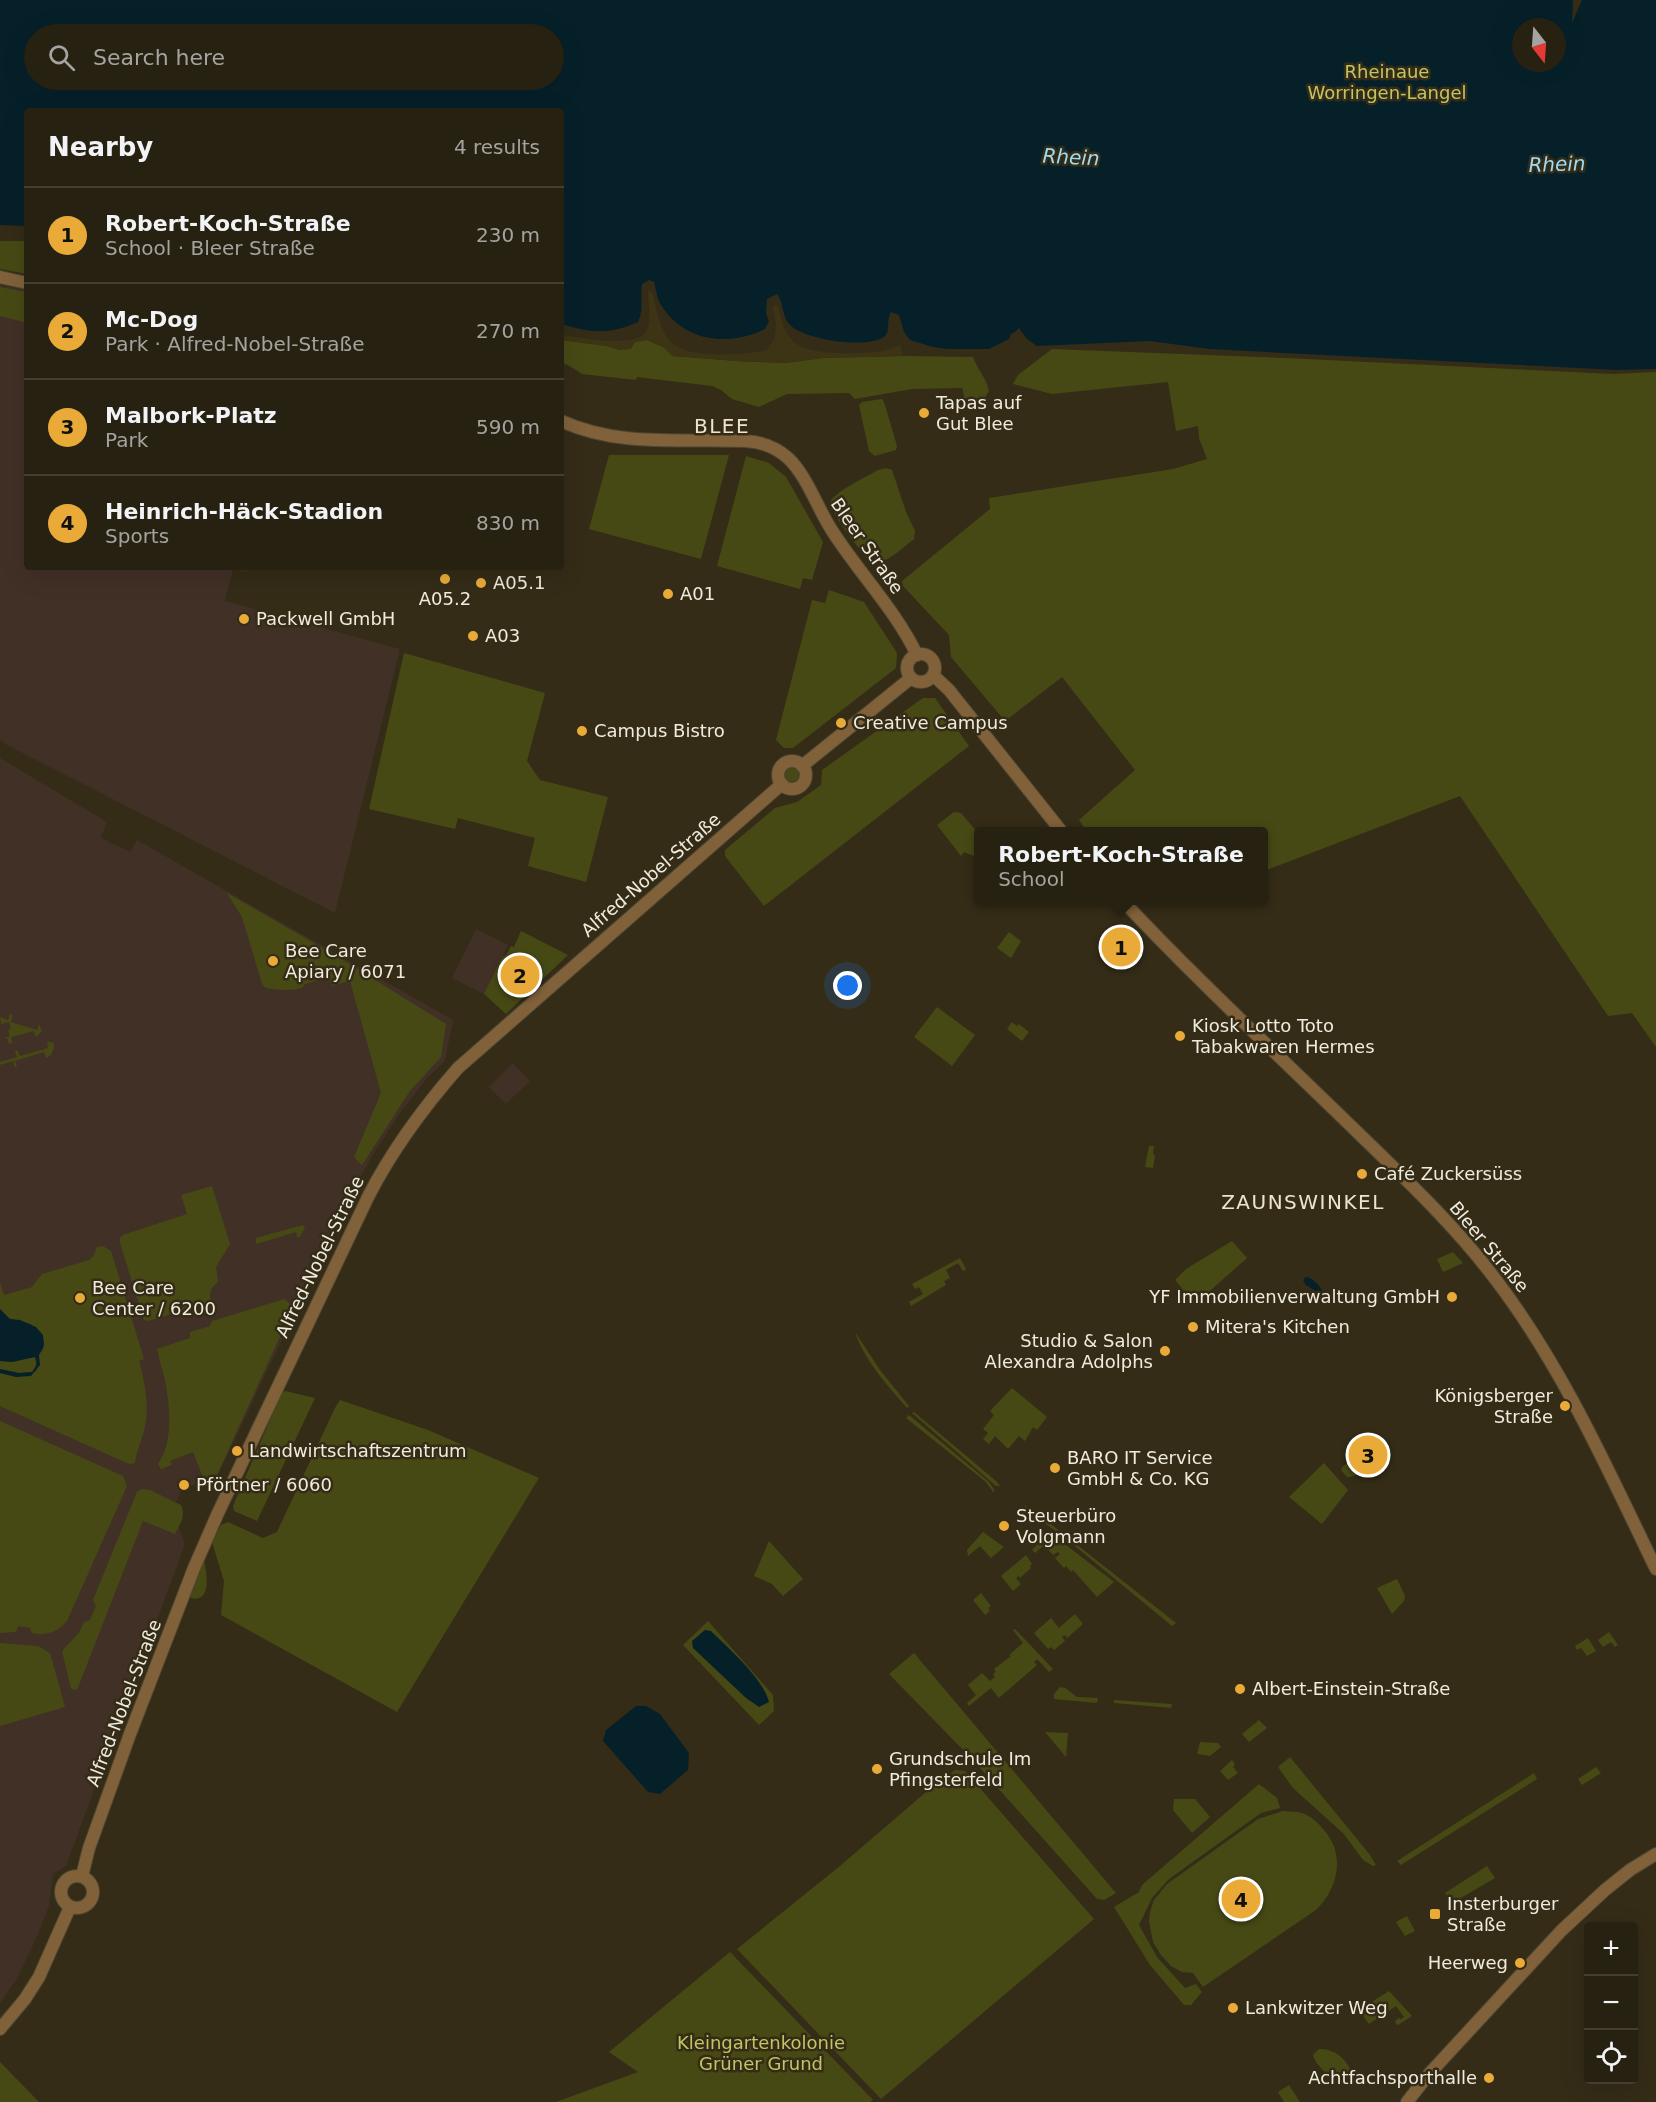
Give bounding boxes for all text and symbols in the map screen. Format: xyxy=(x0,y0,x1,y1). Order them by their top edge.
north arrow xyxy=(1512,18,1566,72)
search box xyxy=(24,24,564,90)
icon: search xyxy=(45,41,78,74)
text: Search here xyxy=(93,45,225,70)
park label: Rheinaue Worringen-Langel xyxy=(1307,61,1467,103)
text: Nearby xyxy=(48,132,153,162)
text: 4 results xyxy=(454,135,540,159)
water label: Rhein xyxy=(1042,144,1100,170)
water label: Rhein xyxy=(1528,151,1586,177)
text: Robert-Koch-Straße xyxy=(105,211,351,236)
text: 1 xyxy=(61,223,74,247)
text: 230 m xyxy=(476,223,540,247)
text: School · Bleer Straße xyxy=(105,236,315,260)
text: Mc-Dog xyxy=(105,307,198,332)
text: 2 xyxy=(61,319,74,343)
text: 270 m xyxy=(476,319,540,343)
text: Park · Alfred-Nobel-Straße xyxy=(105,332,364,356)
place label: Tapas auf Gut Blee xyxy=(935,392,1022,434)
text: Malbork-Platz xyxy=(105,403,277,428)
marker: Tapas auf Gut Blee xyxy=(917,406,931,420)
district label: BLEE xyxy=(694,414,750,438)
text: 3 xyxy=(61,415,74,439)
text: 590 m xyxy=(476,415,540,439)
text: Park xyxy=(105,428,148,452)
street label: Bleer Straße xyxy=(827,494,908,598)
text: Heinrich-Häck-Stadion xyxy=(105,499,383,524)
text: 4 xyxy=(61,511,74,535)
text: 830 m xyxy=(476,511,540,535)
text: Sports xyxy=(105,524,169,548)
marker: A05.2 xyxy=(438,572,452,586)
place label: A05.1 xyxy=(493,572,545,593)
marker: A05.1 xyxy=(474,576,488,590)
place label: A01 xyxy=(680,583,715,604)
marker: A01 xyxy=(661,587,675,601)
place label: A05.2 xyxy=(419,588,471,609)
place label: Packwell GmbH xyxy=(256,608,395,629)
marker: Packwell GmbH xyxy=(237,612,251,626)
place label: A03 xyxy=(485,625,520,646)
marker: A03 xyxy=(466,629,480,643)
place label: Creative Campus xyxy=(853,712,1008,733)
marker: Creative Campus xyxy=(834,716,848,730)
place label: Campus Bistro xyxy=(594,720,725,741)
marker: Campus Bistro xyxy=(575,724,589,738)
street label: Alfred-Nobel-Straße xyxy=(577,808,725,941)
popup xyxy=(974,827,1268,905)
text: Robert-Koch-Straße xyxy=(998,842,1244,867)
text: School xyxy=(998,867,1065,891)
pin: 1 xyxy=(1102,924,1140,970)
place label: Bee Care Apiary / 6071 xyxy=(285,940,406,982)
pin: 2 xyxy=(500,952,540,998)
marker: Bee Care Apiary / 6071 xyxy=(266,954,280,968)
your location xyxy=(833,971,862,1000)
place label: Kiosk Lotto Toto Tabakwaren Hermes xyxy=(1191,1015,1375,1057)
marker: Kiosk Lotto Toto Tabakwaren Hermes xyxy=(1173,1029,1187,1043)
place label: Café Zuckersüss xyxy=(1374,1163,1522,1184)
marker: Café Zuckersüss xyxy=(1355,1167,1369,1181)
street label: Alfred-Nobel-Straße xyxy=(271,1172,368,1341)
district label: ZAUNSWINKEL xyxy=(1221,1190,1385,1214)
street label: Bleer Straße xyxy=(1445,1197,1533,1296)
place label: Bee Care Center / 6200 xyxy=(92,1277,216,1319)
place label: YF Immobilienverwaltung GmbH xyxy=(1148,1286,1440,1307)
marker: YF Immobilienverwaltung GmbH xyxy=(1445,1290,1459,1304)
marker: Bee Care Center / 6200 xyxy=(73,1291,87,1305)
place label: Mitera's Kitchen xyxy=(1205,1316,1350,1337)
marker: Mitera's Kitchen xyxy=(1186,1320,1200,1334)
place label: Studio & Salon Alexandra Adolphs xyxy=(985,1330,1153,1372)
marker: Studio & Salon Alexandra Adolphs xyxy=(1158,1344,1172,1358)
place label: Königsberger Straße xyxy=(1434,1385,1554,1427)
marker: Königsberger Straße xyxy=(1558,1399,1572,1413)
pin: 3 xyxy=(1348,1432,1388,1478)
place label: Landwirtschaftszentrum xyxy=(249,1440,467,1461)
marker: Landwirtschaftszentrum xyxy=(230,1444,244,1458)
place label: BARO IT Service GmbH & Co. KG xyxy=(1067,1447,1213,1489)
marker: BARO IT Service GmbH & Co. KG xyxy=(1048,1461,1062,1475)
place label: Pförtner / 6060 xyxy=(196,1474,332,1495)
marker: Pförtner / 6060 xyxy=(177,1478,191,1492)
place label: Steuerbüro Volgmann xyxy=(1016,1505,1116,1547)
marker: Steuerbüro Volgmann xyxy=(997,1519,1011,1533)
street label: Alfred-Nobel-Straße xyxy=(82,1616,165,1789)
place label: Albert-Einstein-Straße xyxy=(1252,1678,1450,1699)
marker: Albert-Einstein-Straße xyxy=(1233,1682,1247,1696)
place label: Grundschule Im Pfingsterfeld xyxy=(889,1748,1031,1790)
marker: Grundschule Im Pfingsterfeld xyxy=(870,1762,884,1776)
pin: 4 xyxy=(1222,1876,1260,1922)
place label: Insterburger Straße xyxy=(1447,1893,1559,1935)
marker: Insterburger Straße xyxy=(1428,1907,1442,1921)
map controls xyxy=(1584,1922,1638,2084)
button: + xyxy=(1584,1922,1638,1976)
place label: Heerweg xyxy=(1428,1952,1508,1973)
marker: Heerweg xyxy=(1513,1956,1527,1970)
button: − xyxy=(1584,1976,1638,2030)
place label: Lankwitzer Weg xyxy=(1245,1997,1388,2018)
marker: Lankwitzer Weg xyxy=(1226,2001,1240,2015)
button: locate xyxy=(1584,2030,1638,2084)
park label: Kleingartenkolonie Grüner Grund xyxy=(677,2032,845,2074)
place label: Achtfachsporthalle xyxy=(1308,2067,1477,2088)
marker: Achtfachsporthalle xyxy=(1482,2071,1496,2085)

